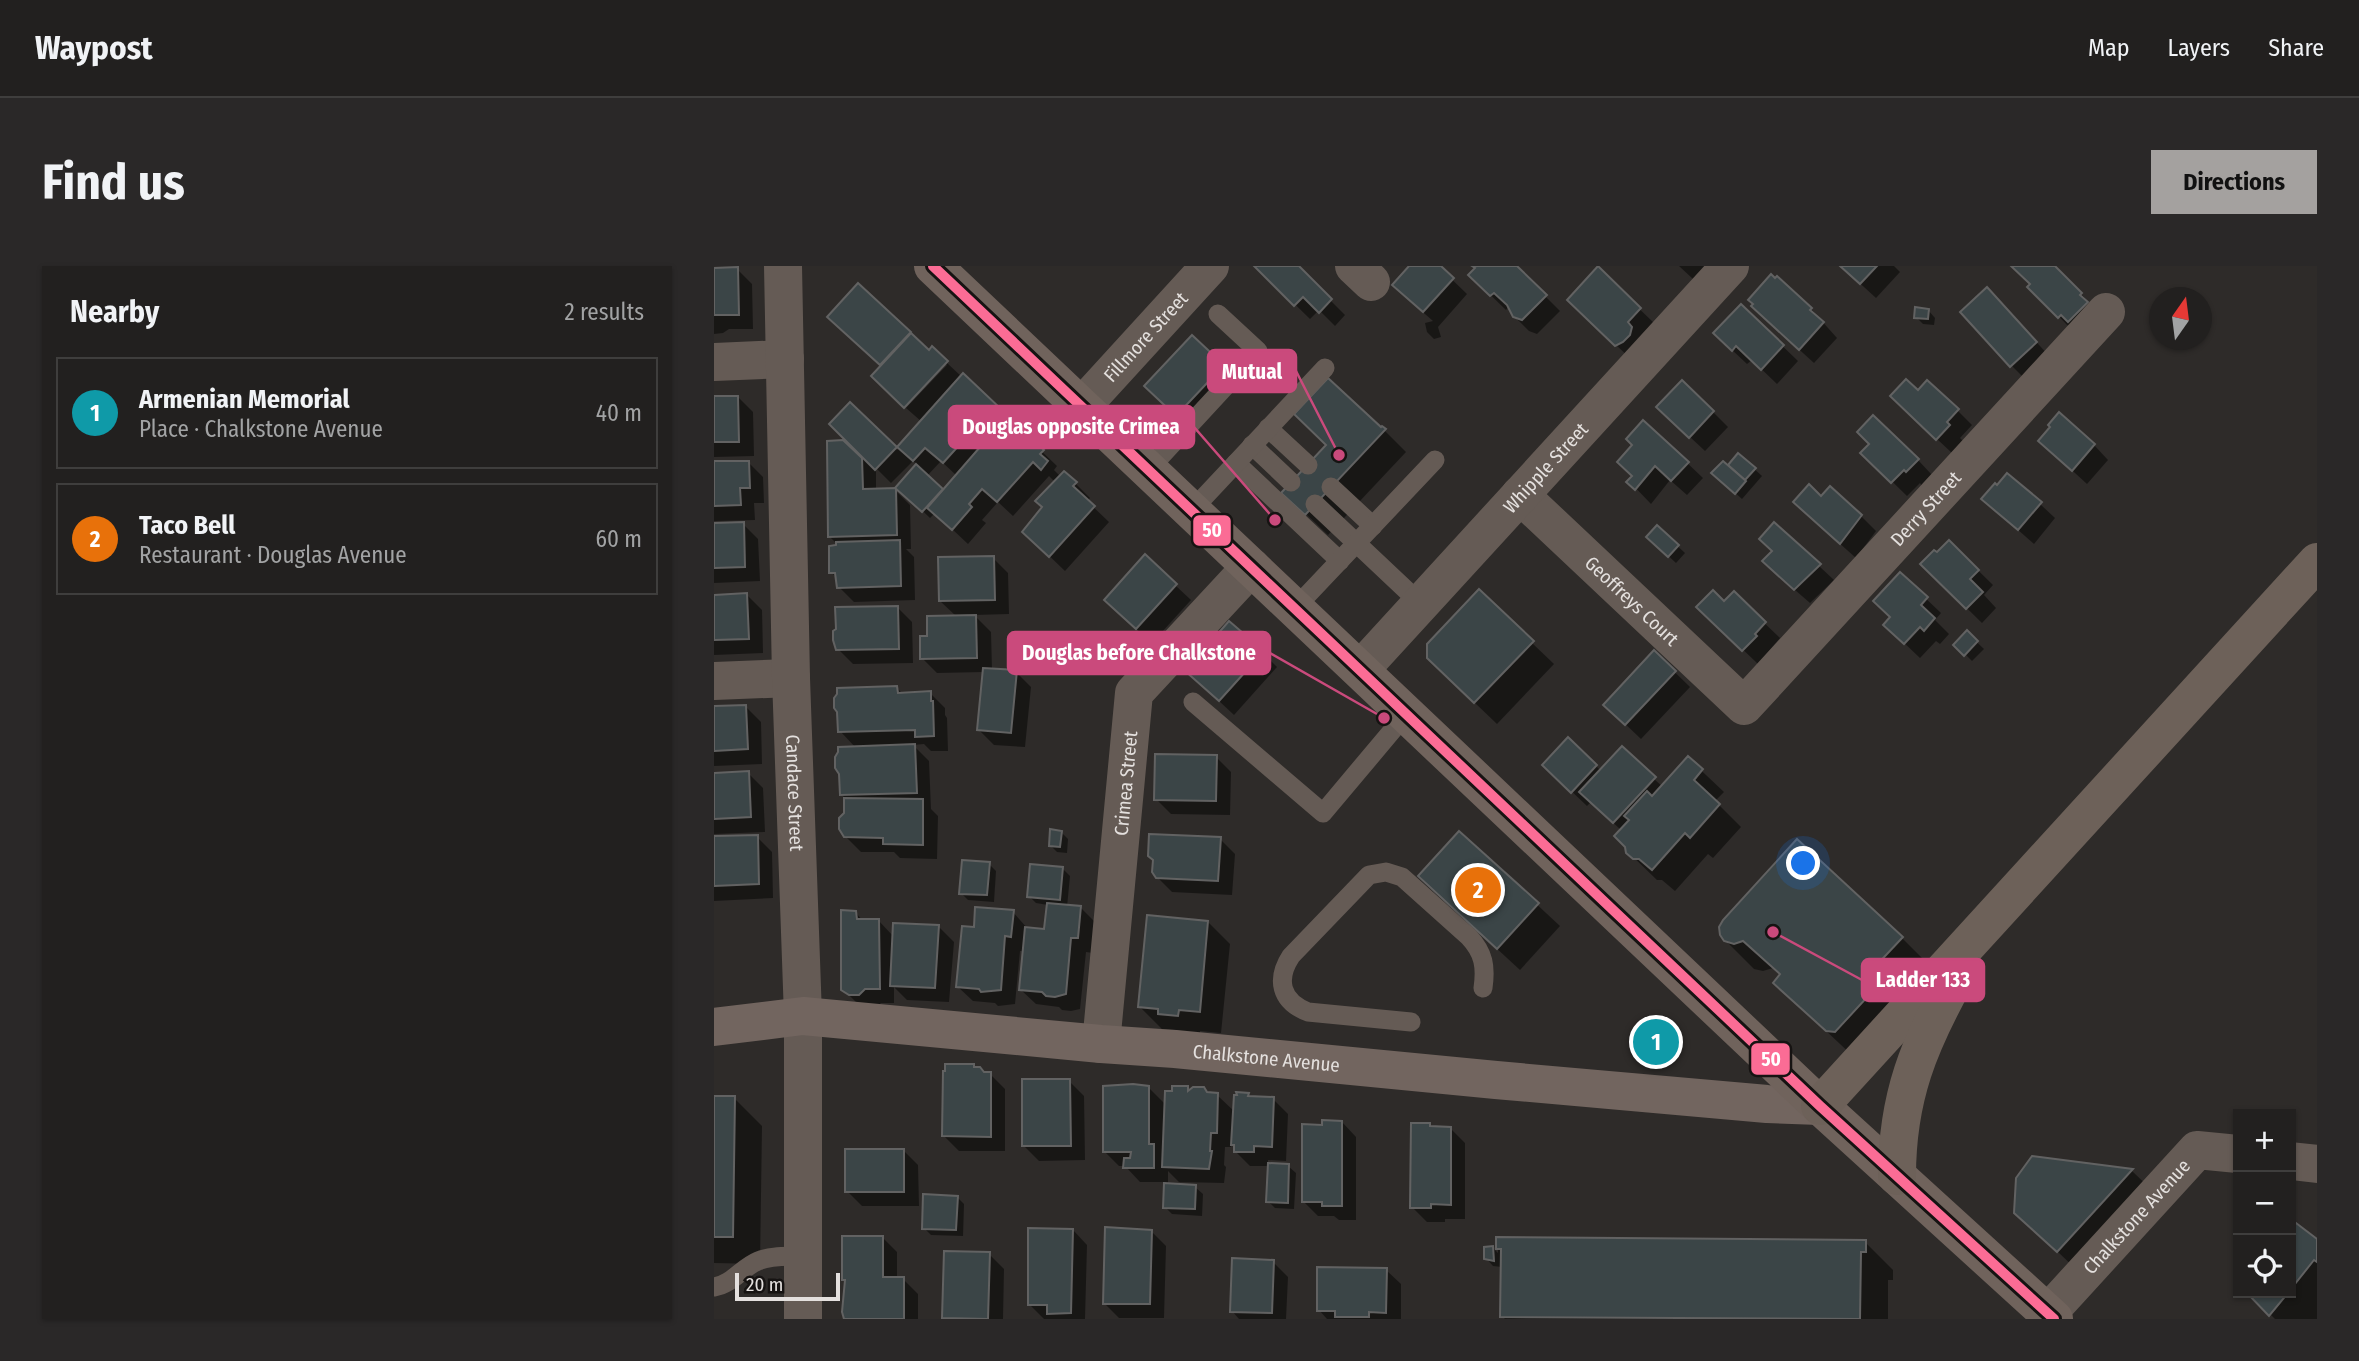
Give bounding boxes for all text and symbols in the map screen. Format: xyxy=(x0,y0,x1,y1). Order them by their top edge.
text: Waypost xyxy=(35,28,153,68)
text: Map xyxy=(2088,34,2130,62)
text: Layers xyxy=(2168,34,2230,62)
text: Share xyxy=(2268,34,2324,62)
button: Directions xyxy=(2151,150,2317,214)
text: Find us xyxy=(42,153,185,212)
street label: Fillmore Street xyxy=(1099,286,1193,386)
north arrow xyxy=(2149,287,2212,350)
text: Nearby xyxy=(70,294,159,330)
text: 2 results xyxy=(564,298,644,326)
callout: Mutual xyxy=(1208,350,1296,392)
text: Mutual xyxy=(1222,359,1282,385)
text: Armenian Memorial xyxy=(139,384,350,415)
text: 1 xyxy=(90,399,100,427)
text: 40 m xyxy=(596,399,642,427)
callout: Douglas opposite Crimea xyxy=(949,406,1194,448)
text: Douglas opposite Crimea xyxy=(962,414,1180,440)
text: Place · Chalkstone Avenue xyxy=(139,415,383,443)
street label: Whipple Street xyxy=(1498,417,1593,518)
street label: Derry Street xyxy=(1885,466,1966,551)
text: Taco Bell xyxy=(139,510,235,541)
line badge: 50 xyxy=(1192,514,1232,547)
text: 50 xyxy=(1202,519,1222,542)
text: 2 xyxy=(90,525,100,553)
text: 60 m xyxy=(596,525,642,553)
text: Restaurant · Douglas Avenue xyxy=(139,541,407,569)
street label: Geoffreys Court xyxy=(1580,551,1684,651)
callout: Douglas before Chalkstone xyxy=(1008,632,1270,674)
text: Douglas before Chalkstone xyxy=(1022,640,1256,666)
street label: Crimea Street xyxy=(1109,729,1142,837)
street label: Candace Street xyxy=(782,734,809,852)
your location xyxy=(1786,846,1820,880)
pin: 2 xyxy=(1455,864,1501,916)
callout: Ladder 133 xyxy=(1862,959,1984,1001)
text: Ladder 133 xyxy=(1876,967,1970,993)
pin: 1 xyxy=(1633,1016,1679,1068)
street label: Chalkstone Avenue xyxy=(1192,1039,1341,1076)
line badge: 50 xyxy=(1750,1042,1791,1076)
text: 50 xyxy=(1761,1048,1781,1071)
map controls xyxy=(2233,1109,2296,1298)
button: + xyxy=(2233,1109,2296,1172)
street label: Chalkstone Avenue xyxy=(2078,1154,2195,1278)
button: − xyxy=(2233,1172,2296,1235)
button: locate xyxy=(2233,1235,2296,1298)
scale bar xyxy=(735,1270,840,1302)
text: 20 m xyxy=(746,1273,783,1296)

